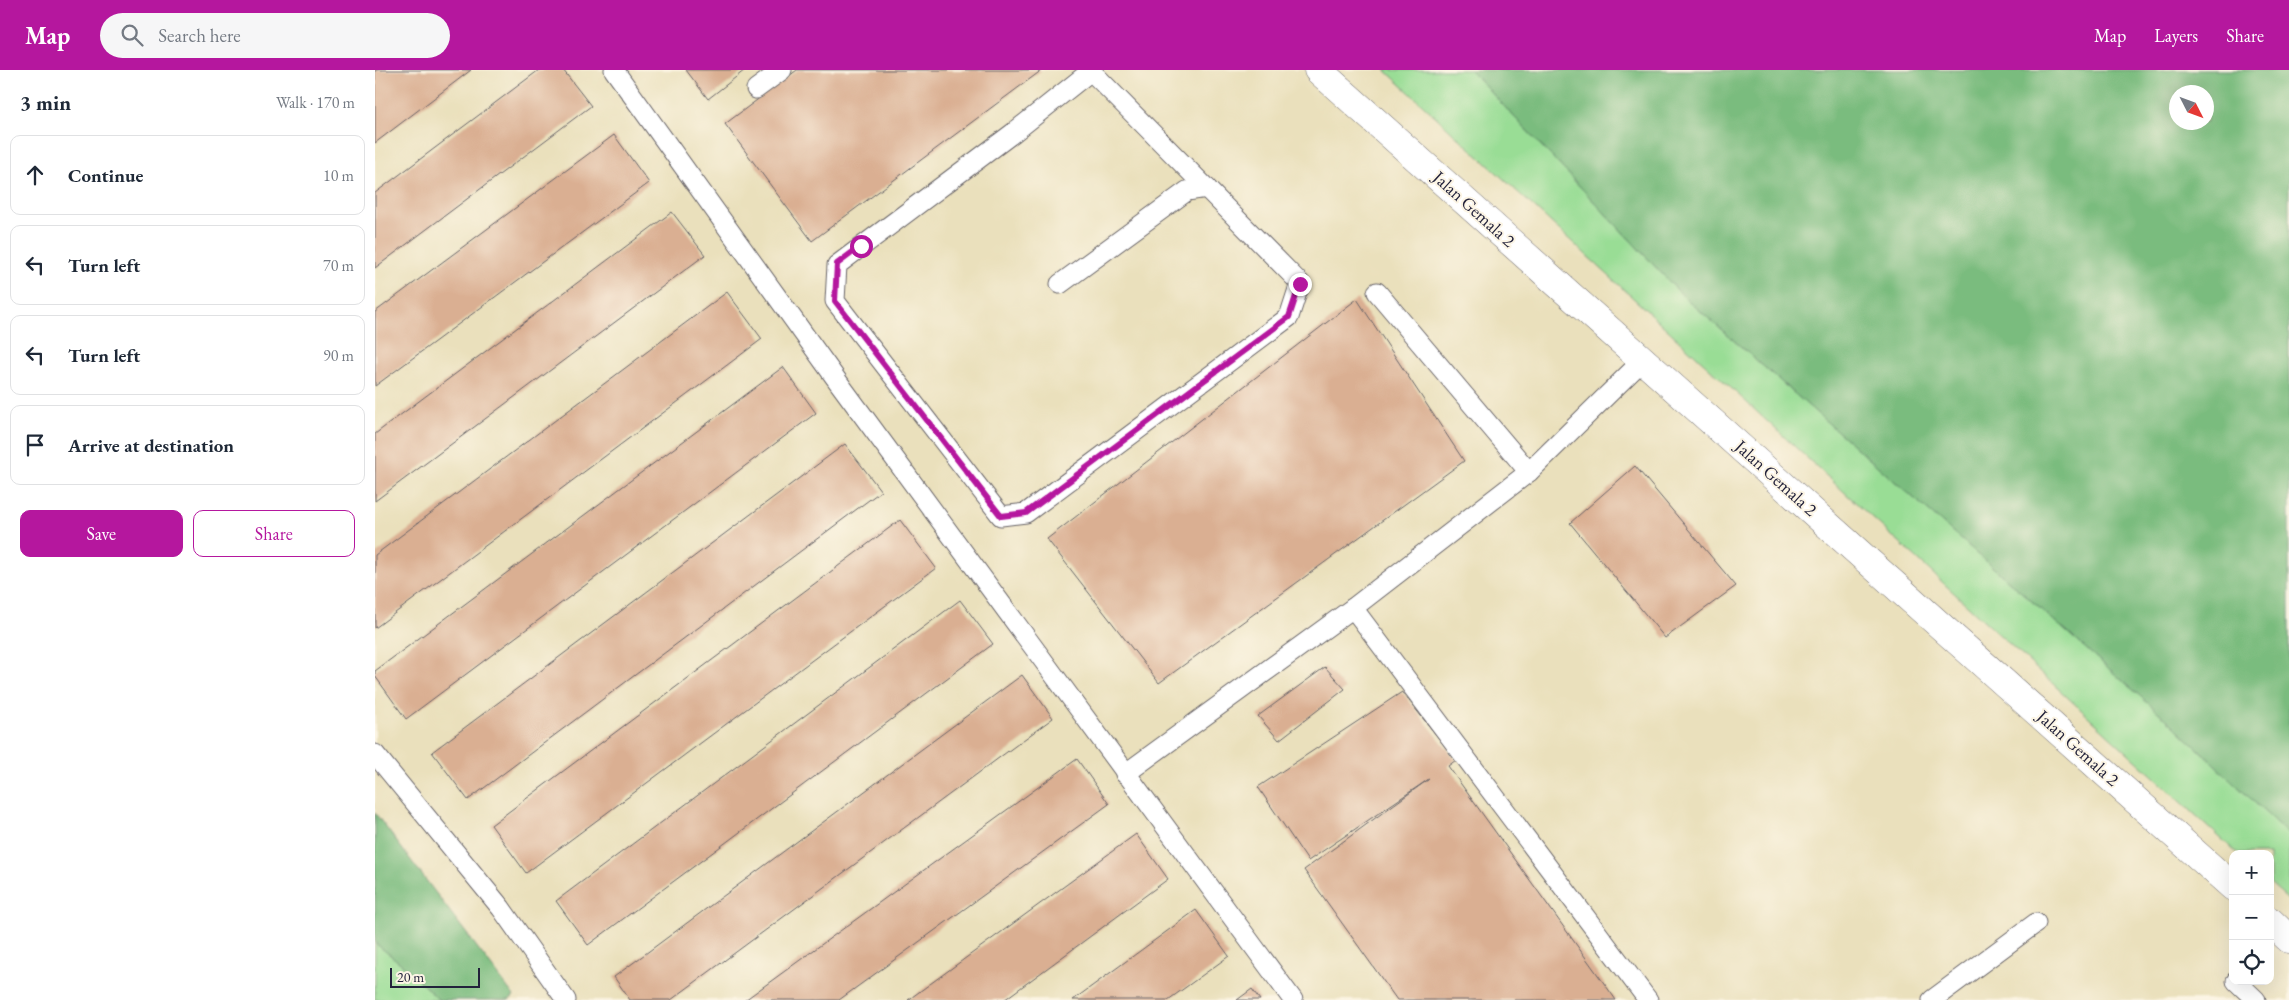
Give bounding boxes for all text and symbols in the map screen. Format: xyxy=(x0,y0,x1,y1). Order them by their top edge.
search box xyxy=(100,13,450,58)
text: Map xyxy=(25,20,70,51)
icon: search xyxy=(118,21,146,49)
text: Search here xyxy=(158,23,241,48)
text: Map xyxy=(2094,24,2126,47)
text: Layers xyxy=(2154,24,2198,47)
text: Share xyxy=(2226,24,2264,47)
north arrow xyxy=(2169,85,2214,130)
text: 3 min xyxy=(20,89,71,116)
text: Walk · 170 m xyxy=(276,92,355,113)
icon: ahead xyxy=(21,161,49,189)
text: Continue xyxy=(68,163,143,188)
street label: Jalan Gemala 2 xyxy=(1427,164,1521,252)
text: 10 m xyxy=(323,165,354,186)
route start xyxy=(850,235,873,258)
icon: left xyxy=(21,251,49,279)
text: Turn left xyxy=(68,253,140,278)
text: 70 m xyxy=(323,255,354,276)
route end xyxy=(1289,273,1312,296)
icon: left xyxy=(21,341,49,369)
text: Turn left xyxy=(68,343,140,368)
text: 90 m xyxy=(323,345,354,366)
icon: arrive xyxy=(21,431,49,459)
text: Arrive at destination xyxy=(68,433,234,458)
street label: Jalan Gemala 2 xyxy=(1729,433,1823,521)
button: Save xyxy=(20,510,183,557)
button: Share xyxy=(193,510,355,557)
street label: Jalan Gemala 2 xyxy=(2031,703,2125,791)
map controls xyxy=(2229,850,2274,985)
button: + xyxy=(2229,850,2274,895)
button: − xyxy=(2229,895,2274,940)
button: locate xyxy=(2229,940,2274,985)
scale bar xyxy=(390,965,480,988)
text: 20 m xyxy=(397,968,424,986)

